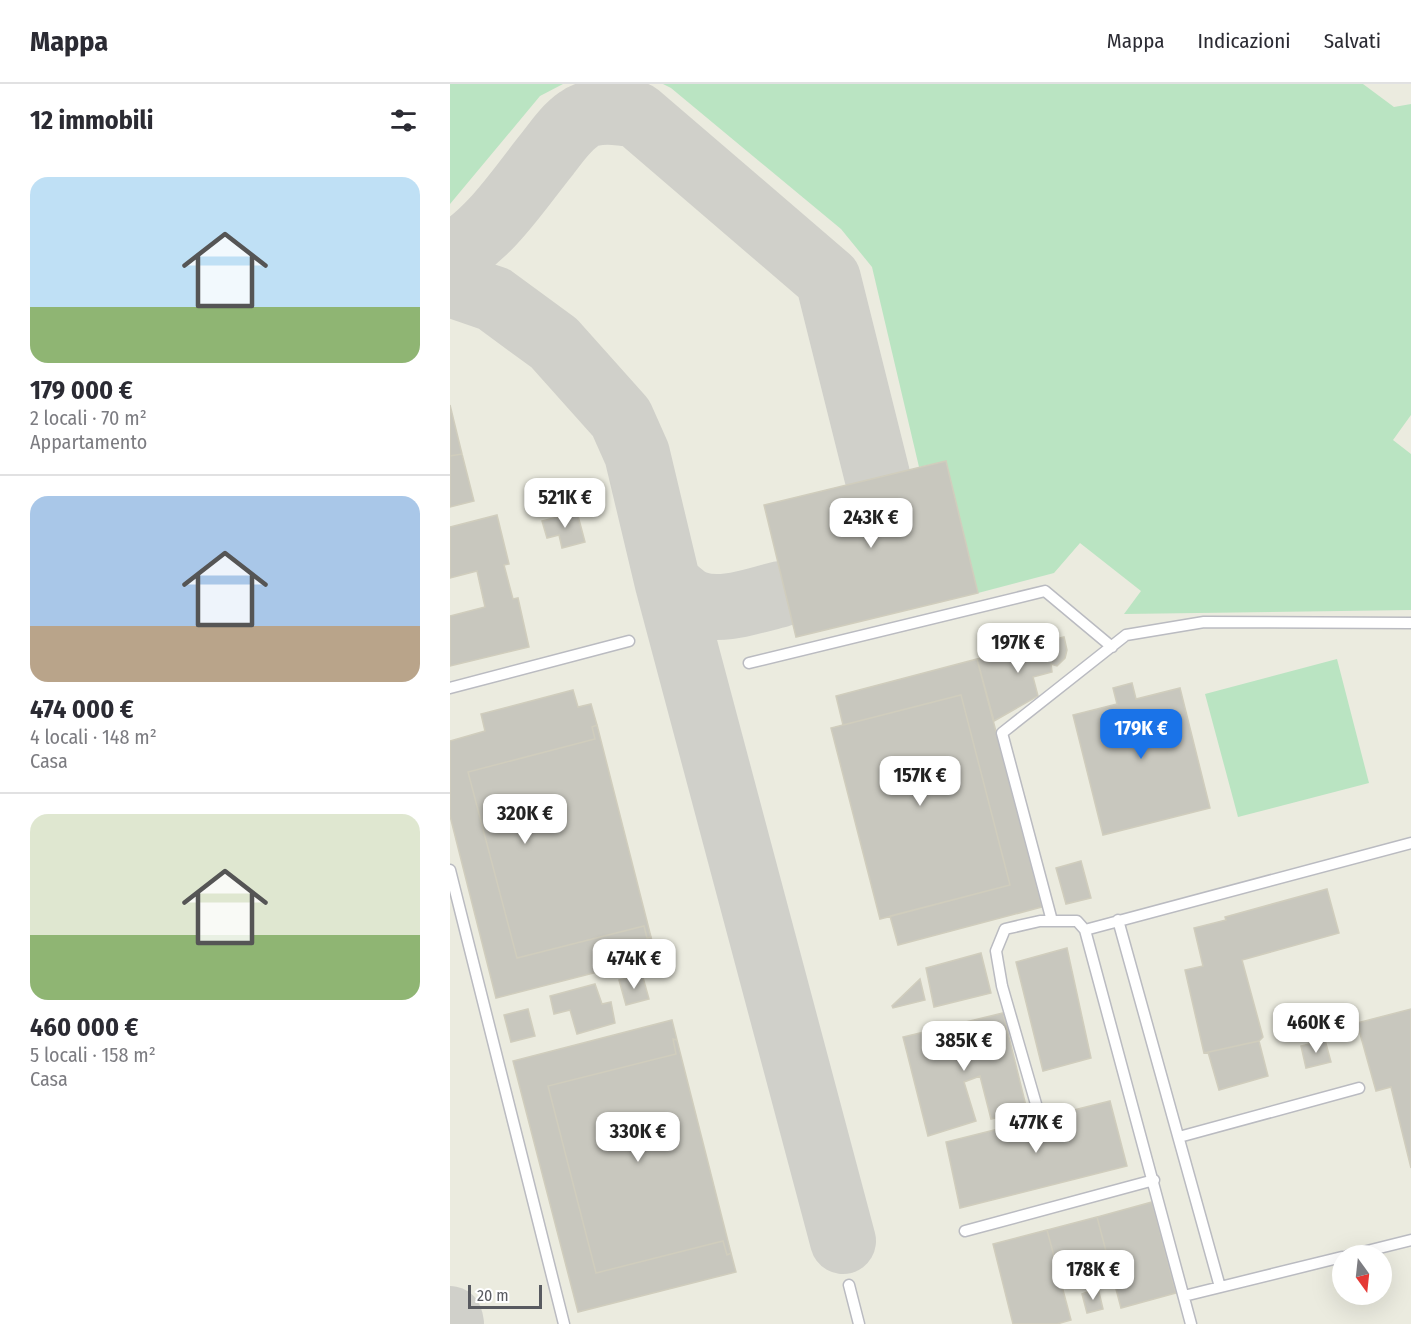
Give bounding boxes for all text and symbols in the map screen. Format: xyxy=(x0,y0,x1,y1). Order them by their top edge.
text: Mappa xyxy=(30,25,108,58)
text: Mappa xyxy=(1107,28,1164,54)
text: Indicazioni xyxy=(1197,28,1291,54)
text: Salvati xyxy=(1324,28,1381,54)
icon: filters xyxy=(387,104,420,137)
text: 12 immobili xyxy=(30,105,153,136)
icon: home xyxy=(171,216,279,324)
text: 179 000 € xyxy=(30,375,133,406)
text: 2 locali · 70 m² xyxy=(30,406,147,430)
text: Appartamento xyxy=(30,430,147,454)
pin: 521K € xyxy=(516,478,614,529)
text: 521K € xyxy=(538,485,592,509)
pin: 243K € xyxy=(822,498,920,549)
text: 243K € xyxy=(844,505,898,529)
icon: home xyxy=(171,535,279,643)
pin: 197K € xyxy=(969,623,1067,674)
text: 197K € xyxy=(991,630,1045,654)
text: 474 000 € xyxy=(30,694,134,725)
pin: 179K € xyxy=(1092,709,1190,760)
text: 179K € xyxy=(1114,716,1168,740)
text: 4 locali · 148 m² xyxy=(30,725,157,749)
text: Casa xyxy=(30,749,68,773)
pin: 157K € xyxy=(871,756,969,807)
text: 157K € xyxy=(894,763,946,787)
pin: 320K € xyxy=(476,794,574,845)
text: 320K € xyxy=(497,801,553,825)
icon: home xyxy=(171,853,279,961)
pin: 474K € xyxy=(585,939,683,990)
text: 474K € xyxy=(607,946,661,970)
pin: 460K € xyxy=(1267,1003,1365,1054)
text: 460K € xyxy=(1287,1010,1345,1034)
text: 460 000 € xyxy=(30,1012,139,1043)
pin: 385K € xyxy=(915,1021,1013,1072)
text: 385K € xyxy=(936,1028,992,1052)
text: 5 locali · 158 m² xyxy=(30,1043,156,1067)
text: Casa xyxy=(30,1067,68,1091)
pin: 477K € xyxy=(987,1103,1085,1154)
text: 477K € xyxy=(1009,1110,1063,1134)
pin: 330K € xyxy=(589,1112,687,1163)
text: 330K € xyxy=(610,1119,666,1143)
north arrow xyxy=(1332,1245,1392,1305)
map controls xyxy=(1332,1245,1392,1305)
pin: 178K € xyxy=(1044,1250,1142,1301)
text: 178K € xyxy=(1066,1257,1120,1281)
scale bar xyxy=(468,1282,542,1310)
text: 20 m xyxy=(477,1286,508,1305)

